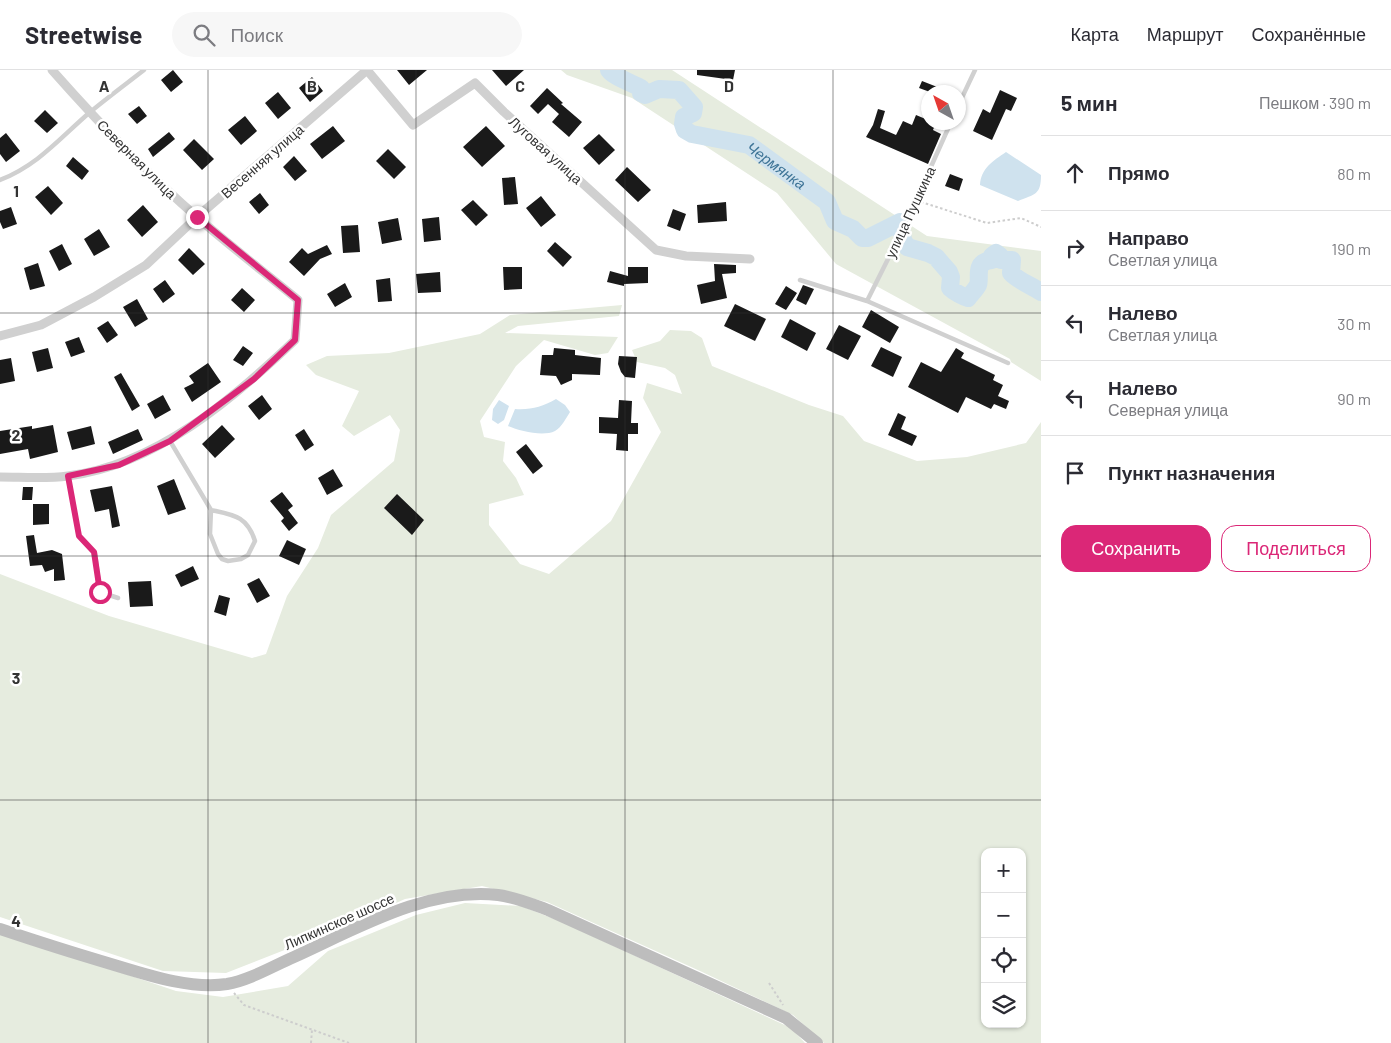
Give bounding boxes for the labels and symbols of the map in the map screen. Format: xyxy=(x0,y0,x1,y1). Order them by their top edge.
text: A xyxy=(99,76,110,95)
text: B xyxy=(307,76,317,95)
text: C xyxy=(515,76,525,95)
text: D xyxy=(724,76,734,95)
north arrow xyxy=(921,85,966,130)
street label: Луговая улица xyxy=(506,113,586,188)
street label: Северная улица xyxy=(94,116,180,202)
street label: Весенняя улица xyxy=(217,120,307,201)
water label: Чермянка xyxy=(744,138,810,193)
street label: улица Пушкина xyxy=(881,163,939,260)
text: 1 xyxy=(13,181,19,200)
route end xyxy=(186,206,209,229)
text: 2 xyxy=(12,425,21,444)
route start xyxy=(89,581,112,604)
text: 3 xyxy=(12,668,20,687)
street label: Липкинское шоссе xyxy=(281,889,397,953)
text: 4 xyxy=(11,911,21,930)

